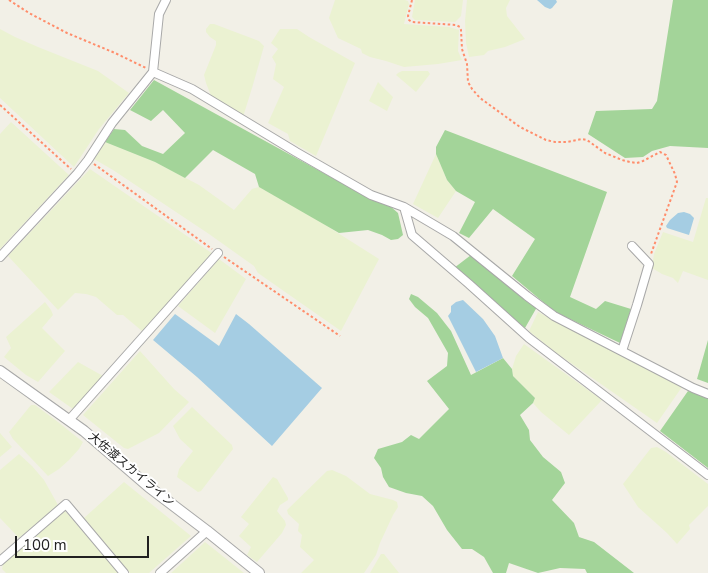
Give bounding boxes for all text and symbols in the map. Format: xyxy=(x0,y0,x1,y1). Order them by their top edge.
street label: 大佐渡スカイライン xyxy=(85,430,177,510)
scale bar xyxy=(18,526,151,558)
text: 100 m xyxy=(23,535,67,555)

